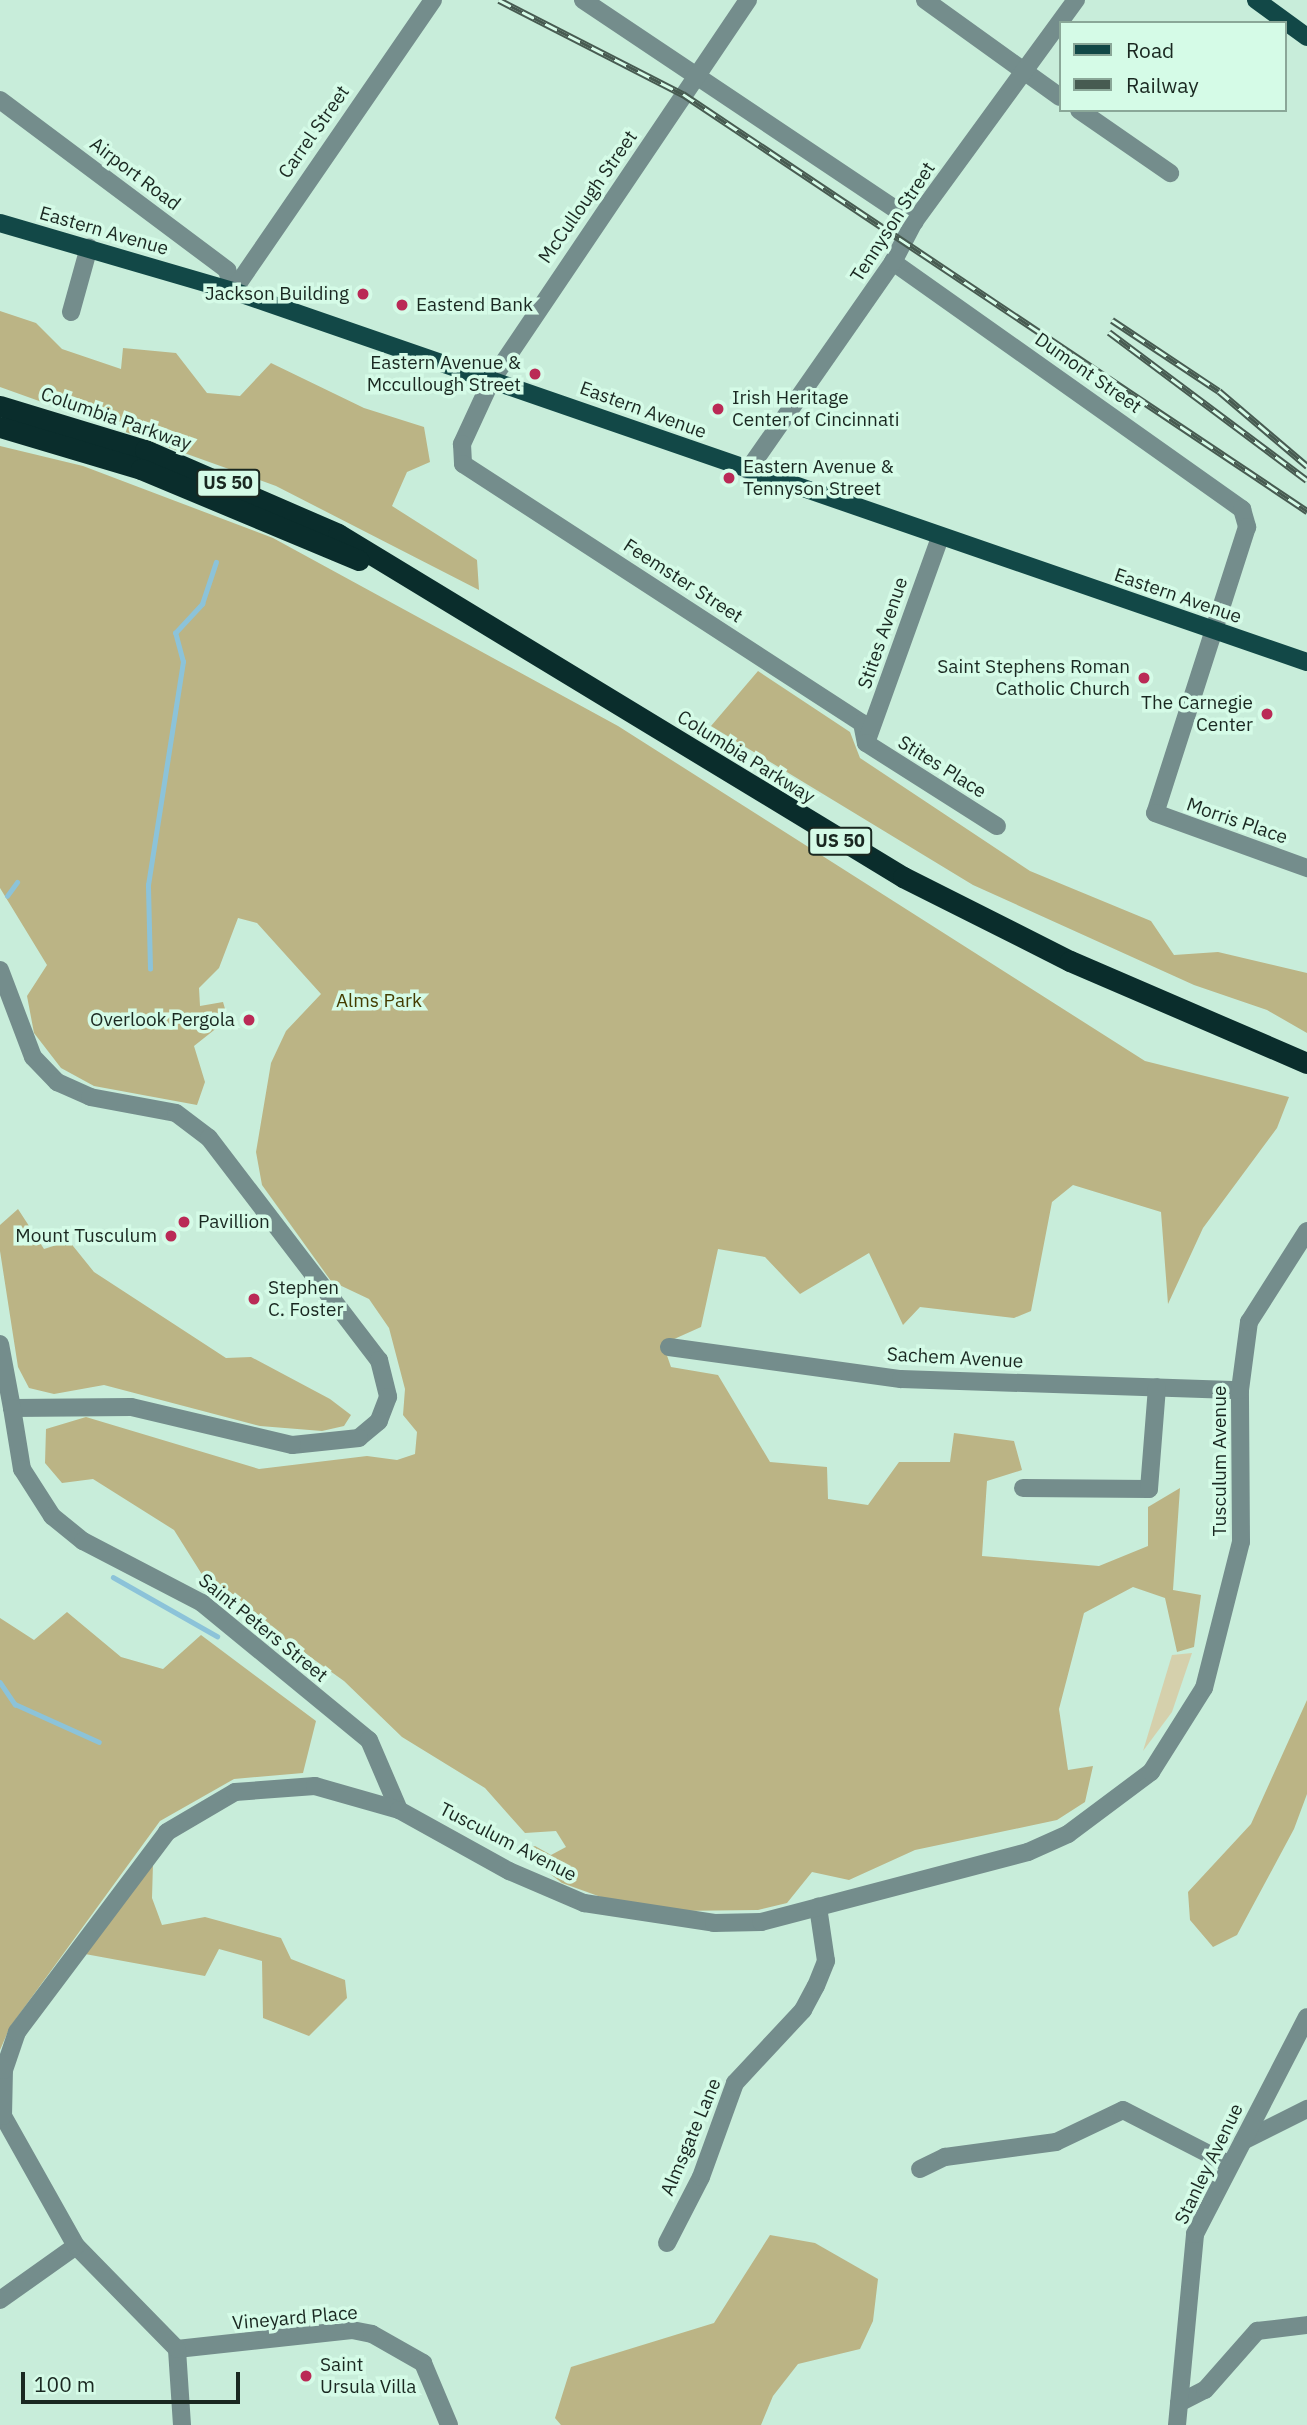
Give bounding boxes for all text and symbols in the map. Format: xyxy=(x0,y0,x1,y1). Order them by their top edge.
legend xyxy=(1058,21,1286,112)
text: Road xyxy=(1126,36,1174,64)
text: Railway xyxy=(1126,71,1199,99)
street label: Carrel Street xyxy=(274,81,354,183)
street label: McCullough Street xyxy=(534,126,642,268)
street label: Airport Road xyxy=(85,133,185,215)
street label: Tennyson Street xyxy=(846,158,940,286)
street label: Eastern Avenue xyxy=(37,202,171,260)
place label: Jackson Building xyxy=(205,283,349,305)
marker: Jackson Building xyxy=(355,286,371,302)
place label: Eastend Bank xyxy=(416,294,533,316)
marker: Eastend Bank xyxy=(394,297,410,313)
street label: Dumont Street xyxy=(1030,328,1146,418)
place label: Eastern Avenue & Mccullough Street xyxy=(367,352,521,396)
marker: Eastern Avenue & Mccullough Street xyxy=(527,366,543,382)
street label: Eastern Avenue xyxy=(577,377,709,443)
street label: Columbia Parkway xyxy=(38,383,194,455)
place label: Irish Heritage Center of Cincinnati xyxy=(732,387,899,431)
marker: Irish Heritage Center of Cincinnati xyxy=(710,401,726,417)
place label: Eastern Avenue & Tennyson Street xyxy=(743,456,894,500)
road number: US 50 xyxy=(195,468,261,498)
marker: Eastern Avenue & Tennyson Street xyxy=(721,470,737,486)
street label: Feemster Street xyxy=(619,534,747,628)
street label: Eastern Avenue xyxy=(1111,564,1245,628)
street label: Stites Avenue xyxy=(853,574,913,692)
place label: Saint Stephens Roman Catholic Church xyxy=(937,656,1130,700)
marker: Saint Stephens Roman Catholic Church xyxy=(1136,670,1152,686)
place label: The Carnegie Center xyxy=(1141,692,1253,736)
street label: Columbia Parkway xyxy=(673,706,819,808)
marker: The Carnegie Center xyxy=(1259,706,1275,722)
street label: Stites Place xyxy=(894,731,990,803)
street label: Morris Place xyxy=(1184,793,1290,849)
road number: US 50 xyxy=(807,826,873,856)
park label: Alms Park xyxy=(336,990,422,1012)
place label: Overlook Pergola xyxy=(90,1009,235,1031)
marker: Overlook Pergola xyxy=(241,1012,257,1028)
place label: Pavillion xyxy=(198,1211,270,1233)
marker: Pavillion xyxy=(176,1214,192,1230)
place label: Mount Tusculum xyxy=(15,1225,157,1247)
marker: Mount Tusculum xyxy=(163,1228,179,1244)
place label: Stephen C. Foster xyxy=(268,1277,343,1321)
marker: Stephen C. Foster xyxy=(246,1291,262,1307)
street label: Sachem Avenue xyxy=(886,1343,1024,1373)
street label: Tusculum Avenue xyxy=(1209,1386,1231,1536)
street label: Saint Peters Street xyxy=(194,1569,332,1687)
street label: Tusculum Avenue xyxy=(436,1798,580,1886)
street label: Almsgate Lane xyxy=(656,2075,726,2199)
street label: Stanley Avenue xyxy=(1170,2100,1248,2228)
street label: Vineyard Place xyxy=(231,2301,359,2335)
place label: Saint Ursula Villa xyxy=(320,2354,416,2398)
scale bar xyxy=(24,2358,243,2402)
marker: Saint Ursula Villa xyxy=(298,2368,314,2384)
text: 100 m xyxy=(34,2370,95,2398)

